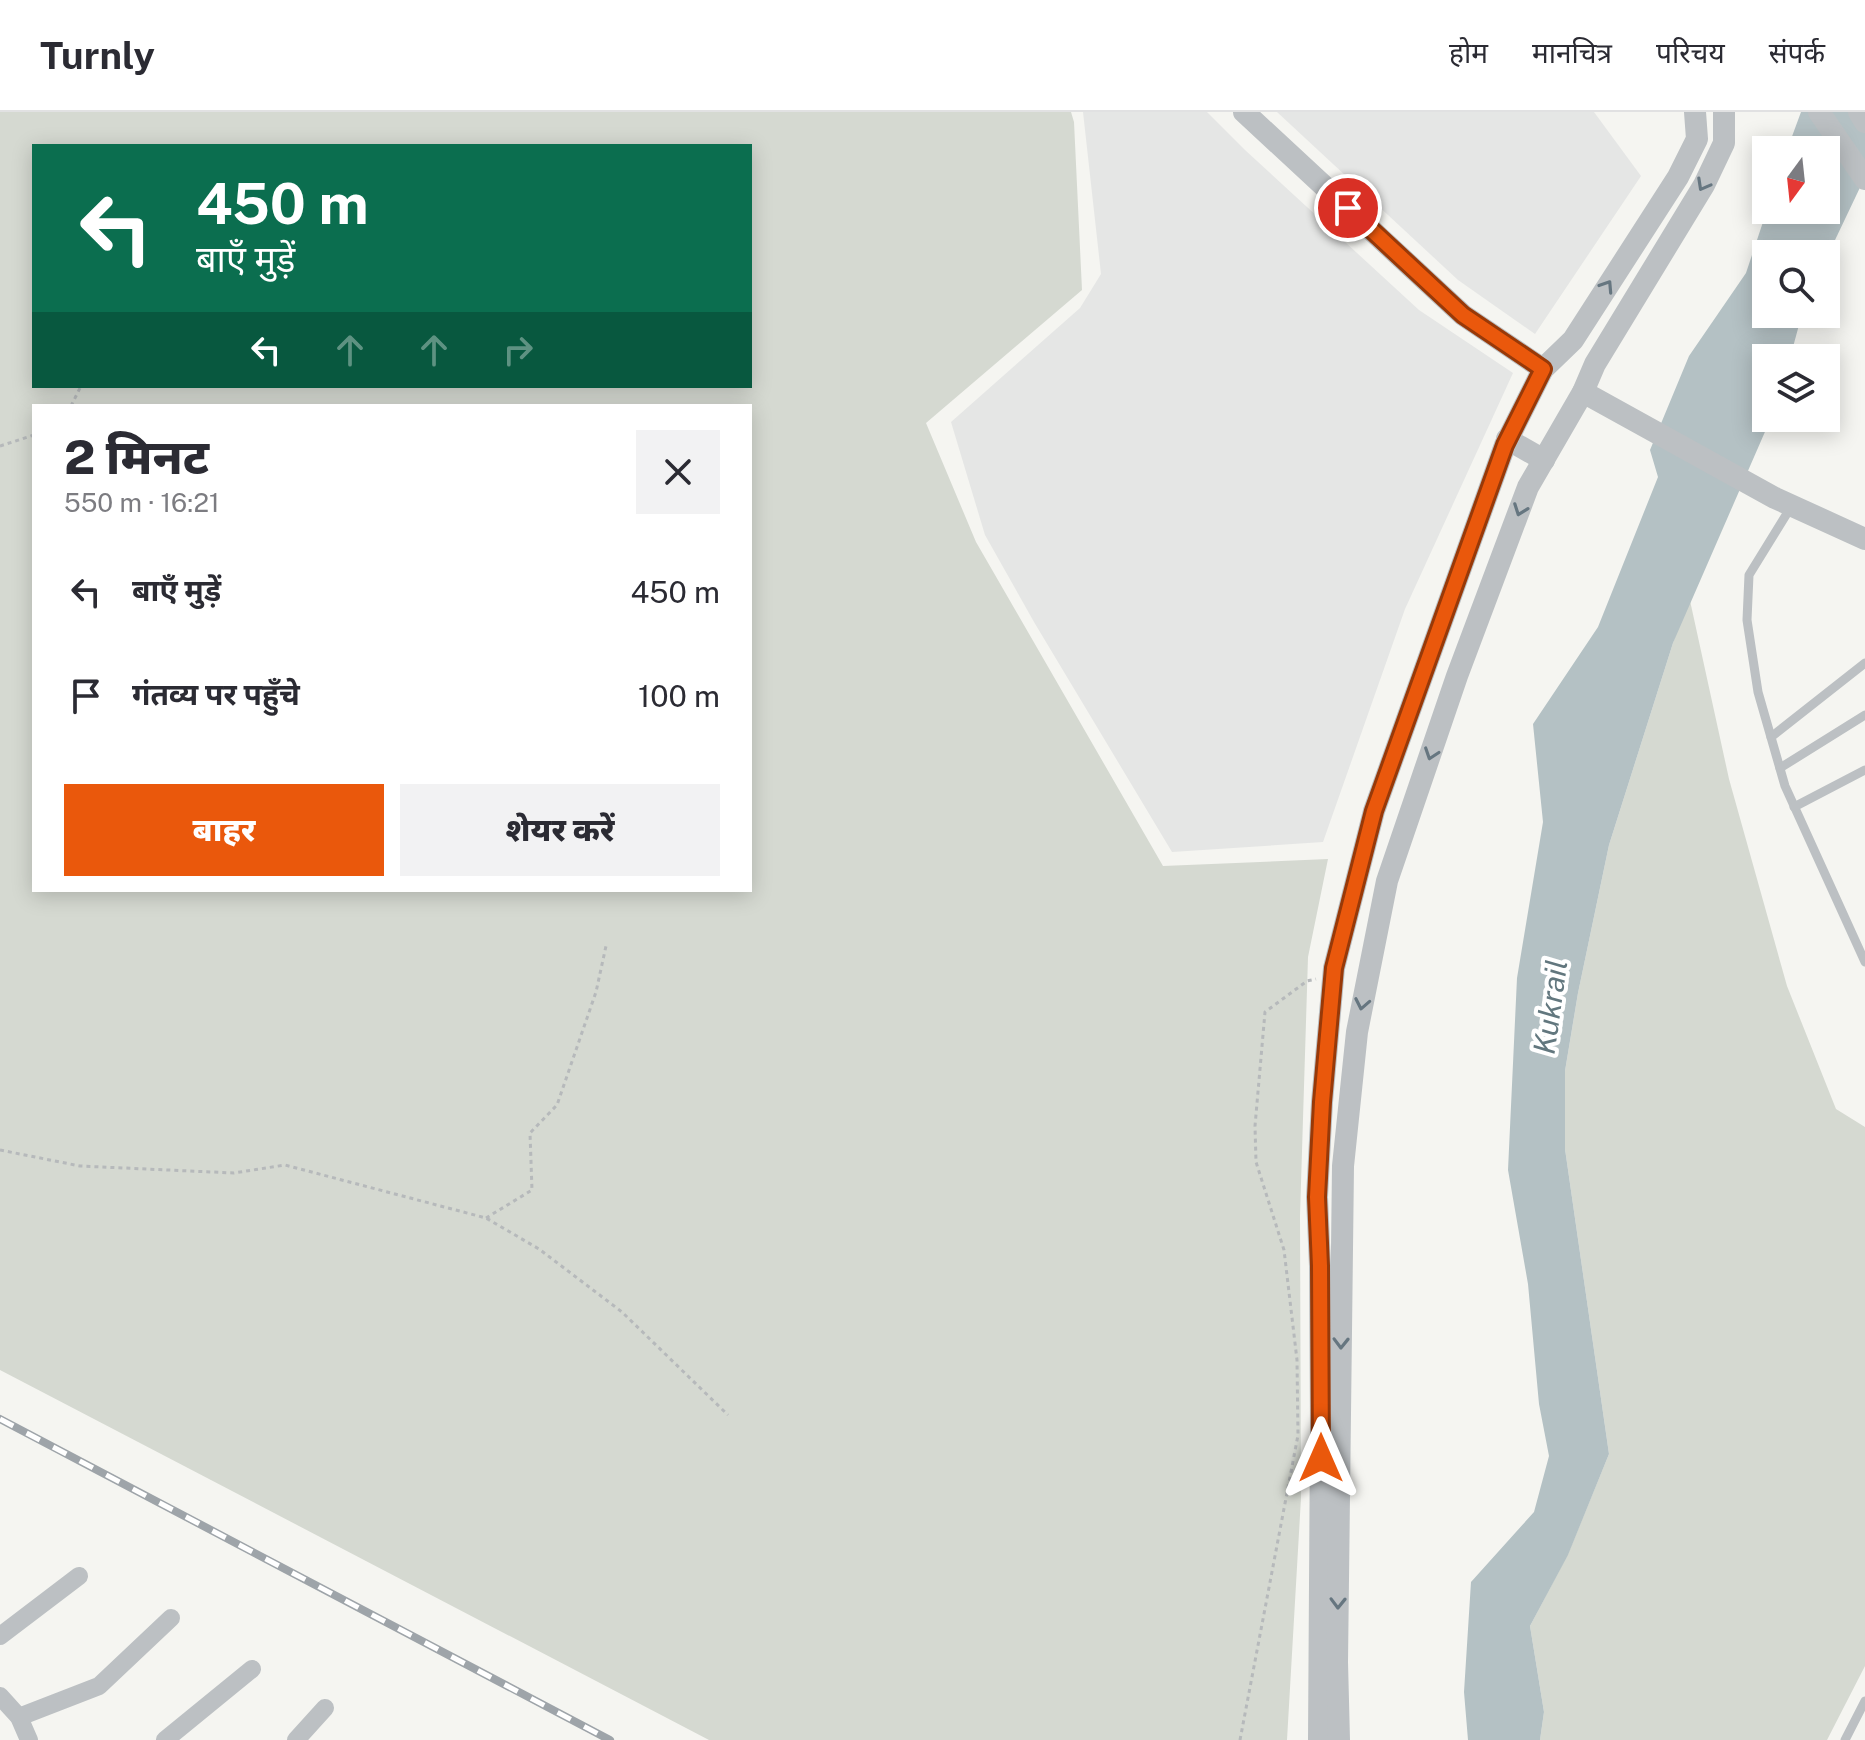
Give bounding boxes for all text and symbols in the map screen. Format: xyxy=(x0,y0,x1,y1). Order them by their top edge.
text: Turnly xyxy=(40,33,155,78)
text: होम xyxy=(1449,36,1488,69)
text: मानचित्र xyxy=(1532,36,1612,69)
text: परिचय xyxy=(1656,36,1725,69)
text: संपर्क xyxy=(1769,36,1825,69)
north arrow xyxy=(1752,136,1840,224)
map controls xyxy=(1752,136,1840,432)
text: 450 m xyxy=(196,171,369,237)
pin xyxy=(1314,174,1382,242)
icon: left xyxy=(64,176,168,280)
one-way arrow xyxy=(1697,176,1713,191)
icon: arrive xyxy=(1326,186,1370,230)
text: बाएँ मुड़ें xyxy=(196,238,295,280)
button: search xyxy=(1752,240,1840,328)
one-way arrow xyxy=(1598,281,1613,295)
icon: left xyxy=(244,328,288,372)
icon: ahead xyxy=(328,328,372,372)
icon: ahead xyxy=(412,328,456,372)
icon: right xyxy=(496,328,540,372)
button: layers xyxy=(1752,344,1840,432)
text: 2 मिनट xyxy=(64,428,209,485)
button: close xyxy=(636,430,720,514)
text: 550 m · 16:21 xyxy=(64,487,220,518)
one-way arrow xyxy=(1513,502,1530,516)
icon: left xyxy=(64,570,108,614)
text: बाएँ मुड़ें xyxy=(132,572,221,608)
text: 450 m xyxy=(631,574,720,610)
icon: arrive xyxy=(64,674,108,718)
text: गंतव्य पर पहुँचे xyxy=(132,676,300,712)
text: 100 m xyxy=(638,678,720,714)
one-way arrow xyxy=(1424,746,1440,760)
button: बाहर xyxy=(64,784,384,876)
button: शेयर करें xyxy=(400,784,720,876)
water label: Kukrail xyxy=(1526,957,1574,1057)
one-way arrow xyxy=(1354,997,1371,1011)
one-way arrow xyxy=(1332,1337,1350,1350)
position arrow xyxy=(1279,1416,1363,1500)
one-way arrow xyxy=(1329,1597,1347,1610)

